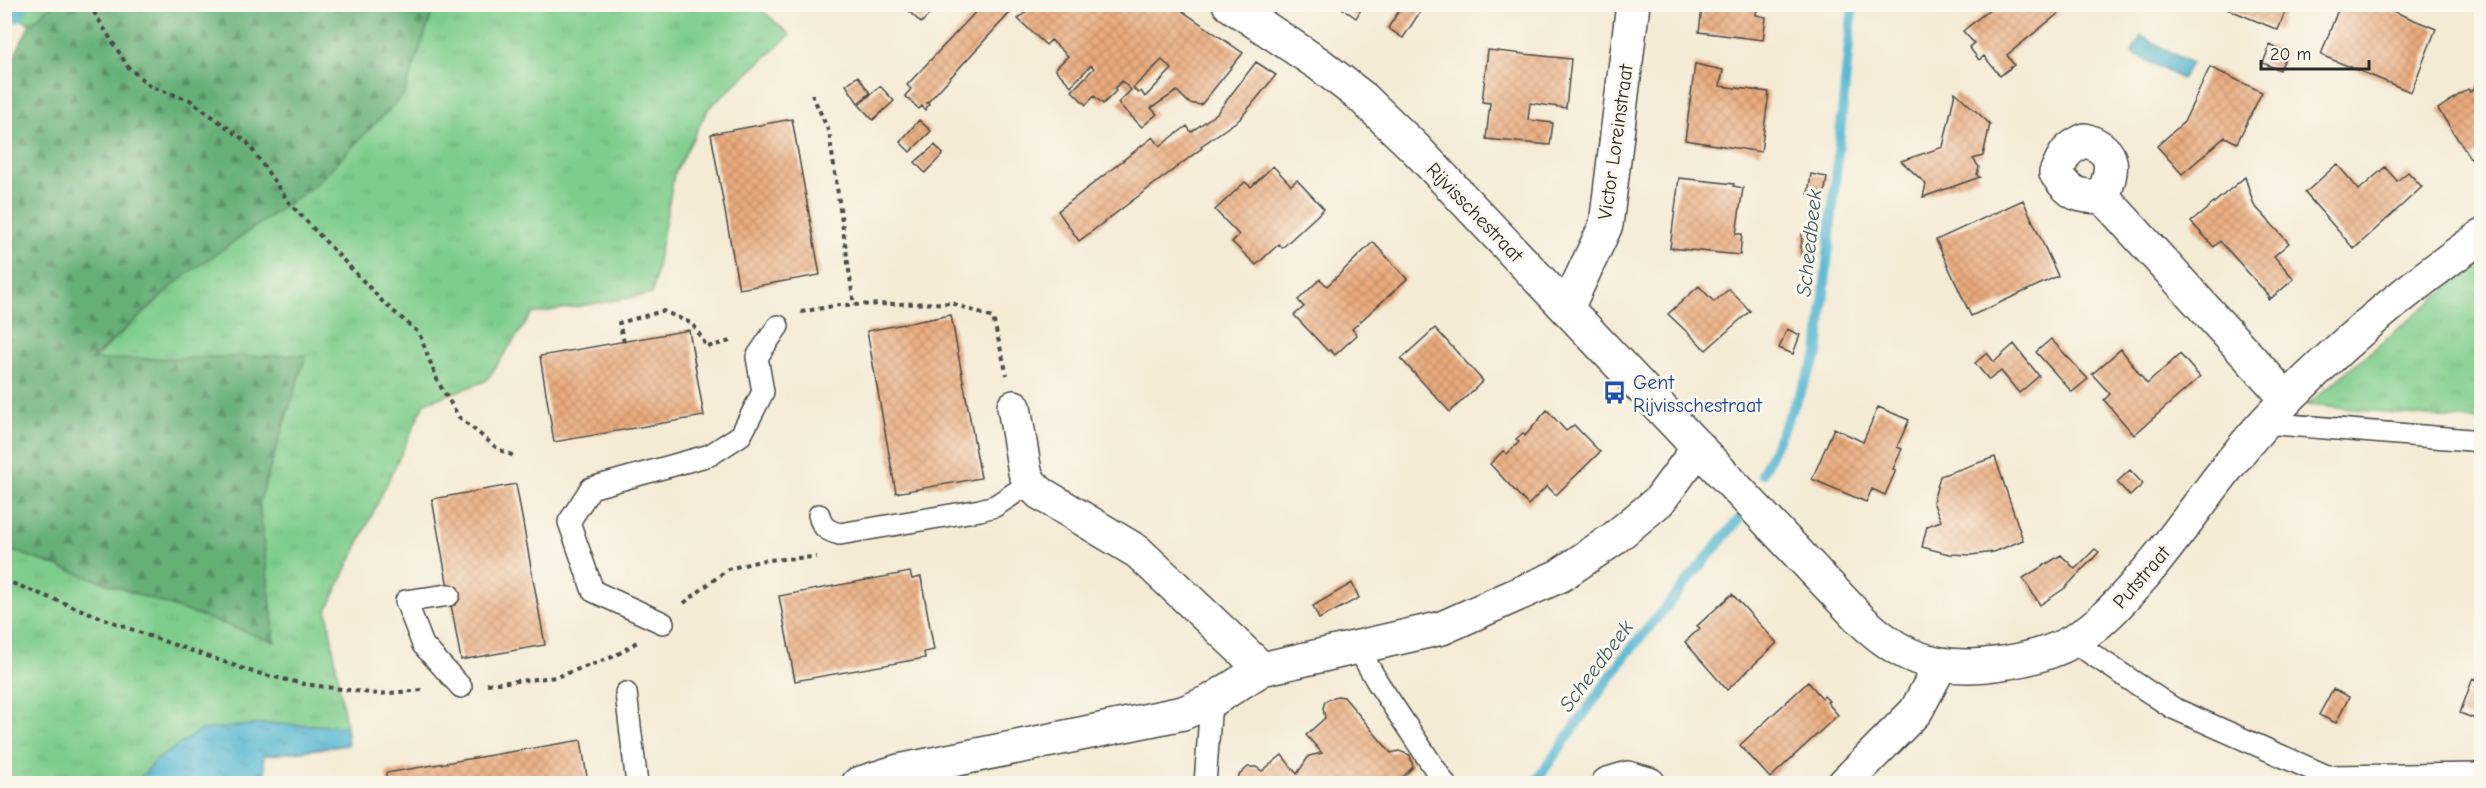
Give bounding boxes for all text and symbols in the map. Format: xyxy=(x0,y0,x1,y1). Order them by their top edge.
scale bar xyxy=(2261,33,2369,71)
text: 20 m xyxy=(2270,44,2311,65)
street label: Victor Loreinstraat xyxy=(1593,62,1638,221)
street label: Rijvisschestraat xyxy=(1422,158,1529,268)
water label: Scheedbeek xyxy=(1791,187,1827,298)
place label: Gent Rijvisschestraat xyxy=(1633,371,1763,417)
bus stop icon: Gent Rijvisschestraat xyxy=(1602,380,1628,406)
street label: Putstraat xyxy=(2108,540,2176,613)
water label: Scheedbeek xyxy=(1554,615,1639,716)

